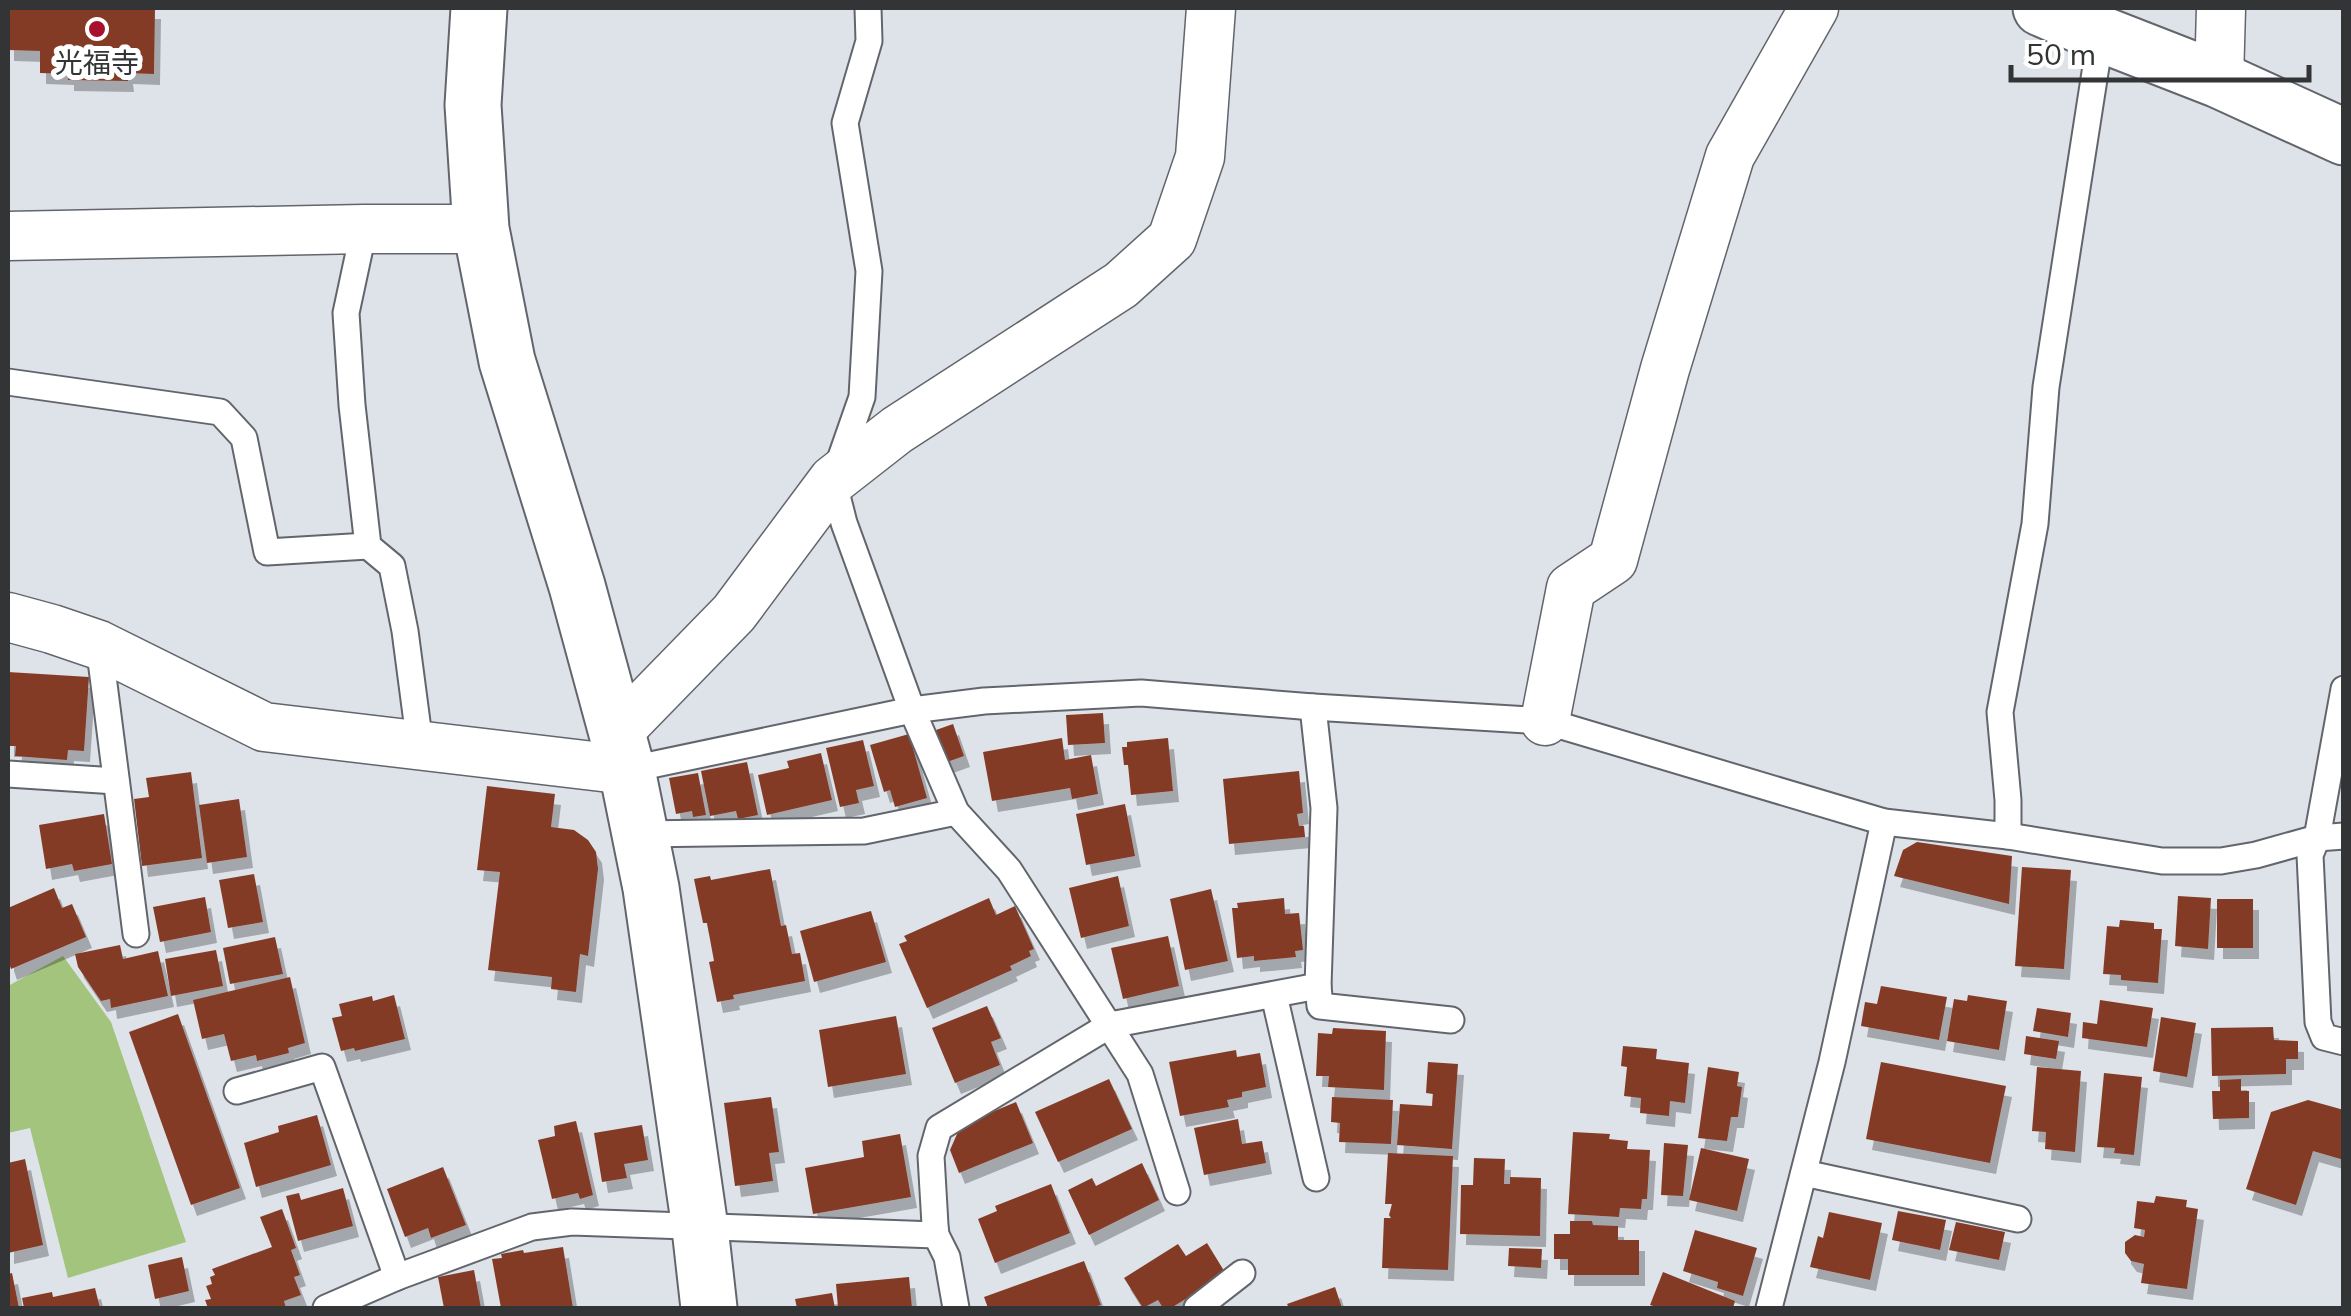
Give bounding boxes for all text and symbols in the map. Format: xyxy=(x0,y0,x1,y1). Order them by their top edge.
marker: 光福寺 xyxy=(86,18,108,40)
scale bar xyxy=(2011,20,2308,82)
text: 50 m xyxy=(2026,35,2096,73)
place label: 光福寺 xyxy=(55,45,139,80)

